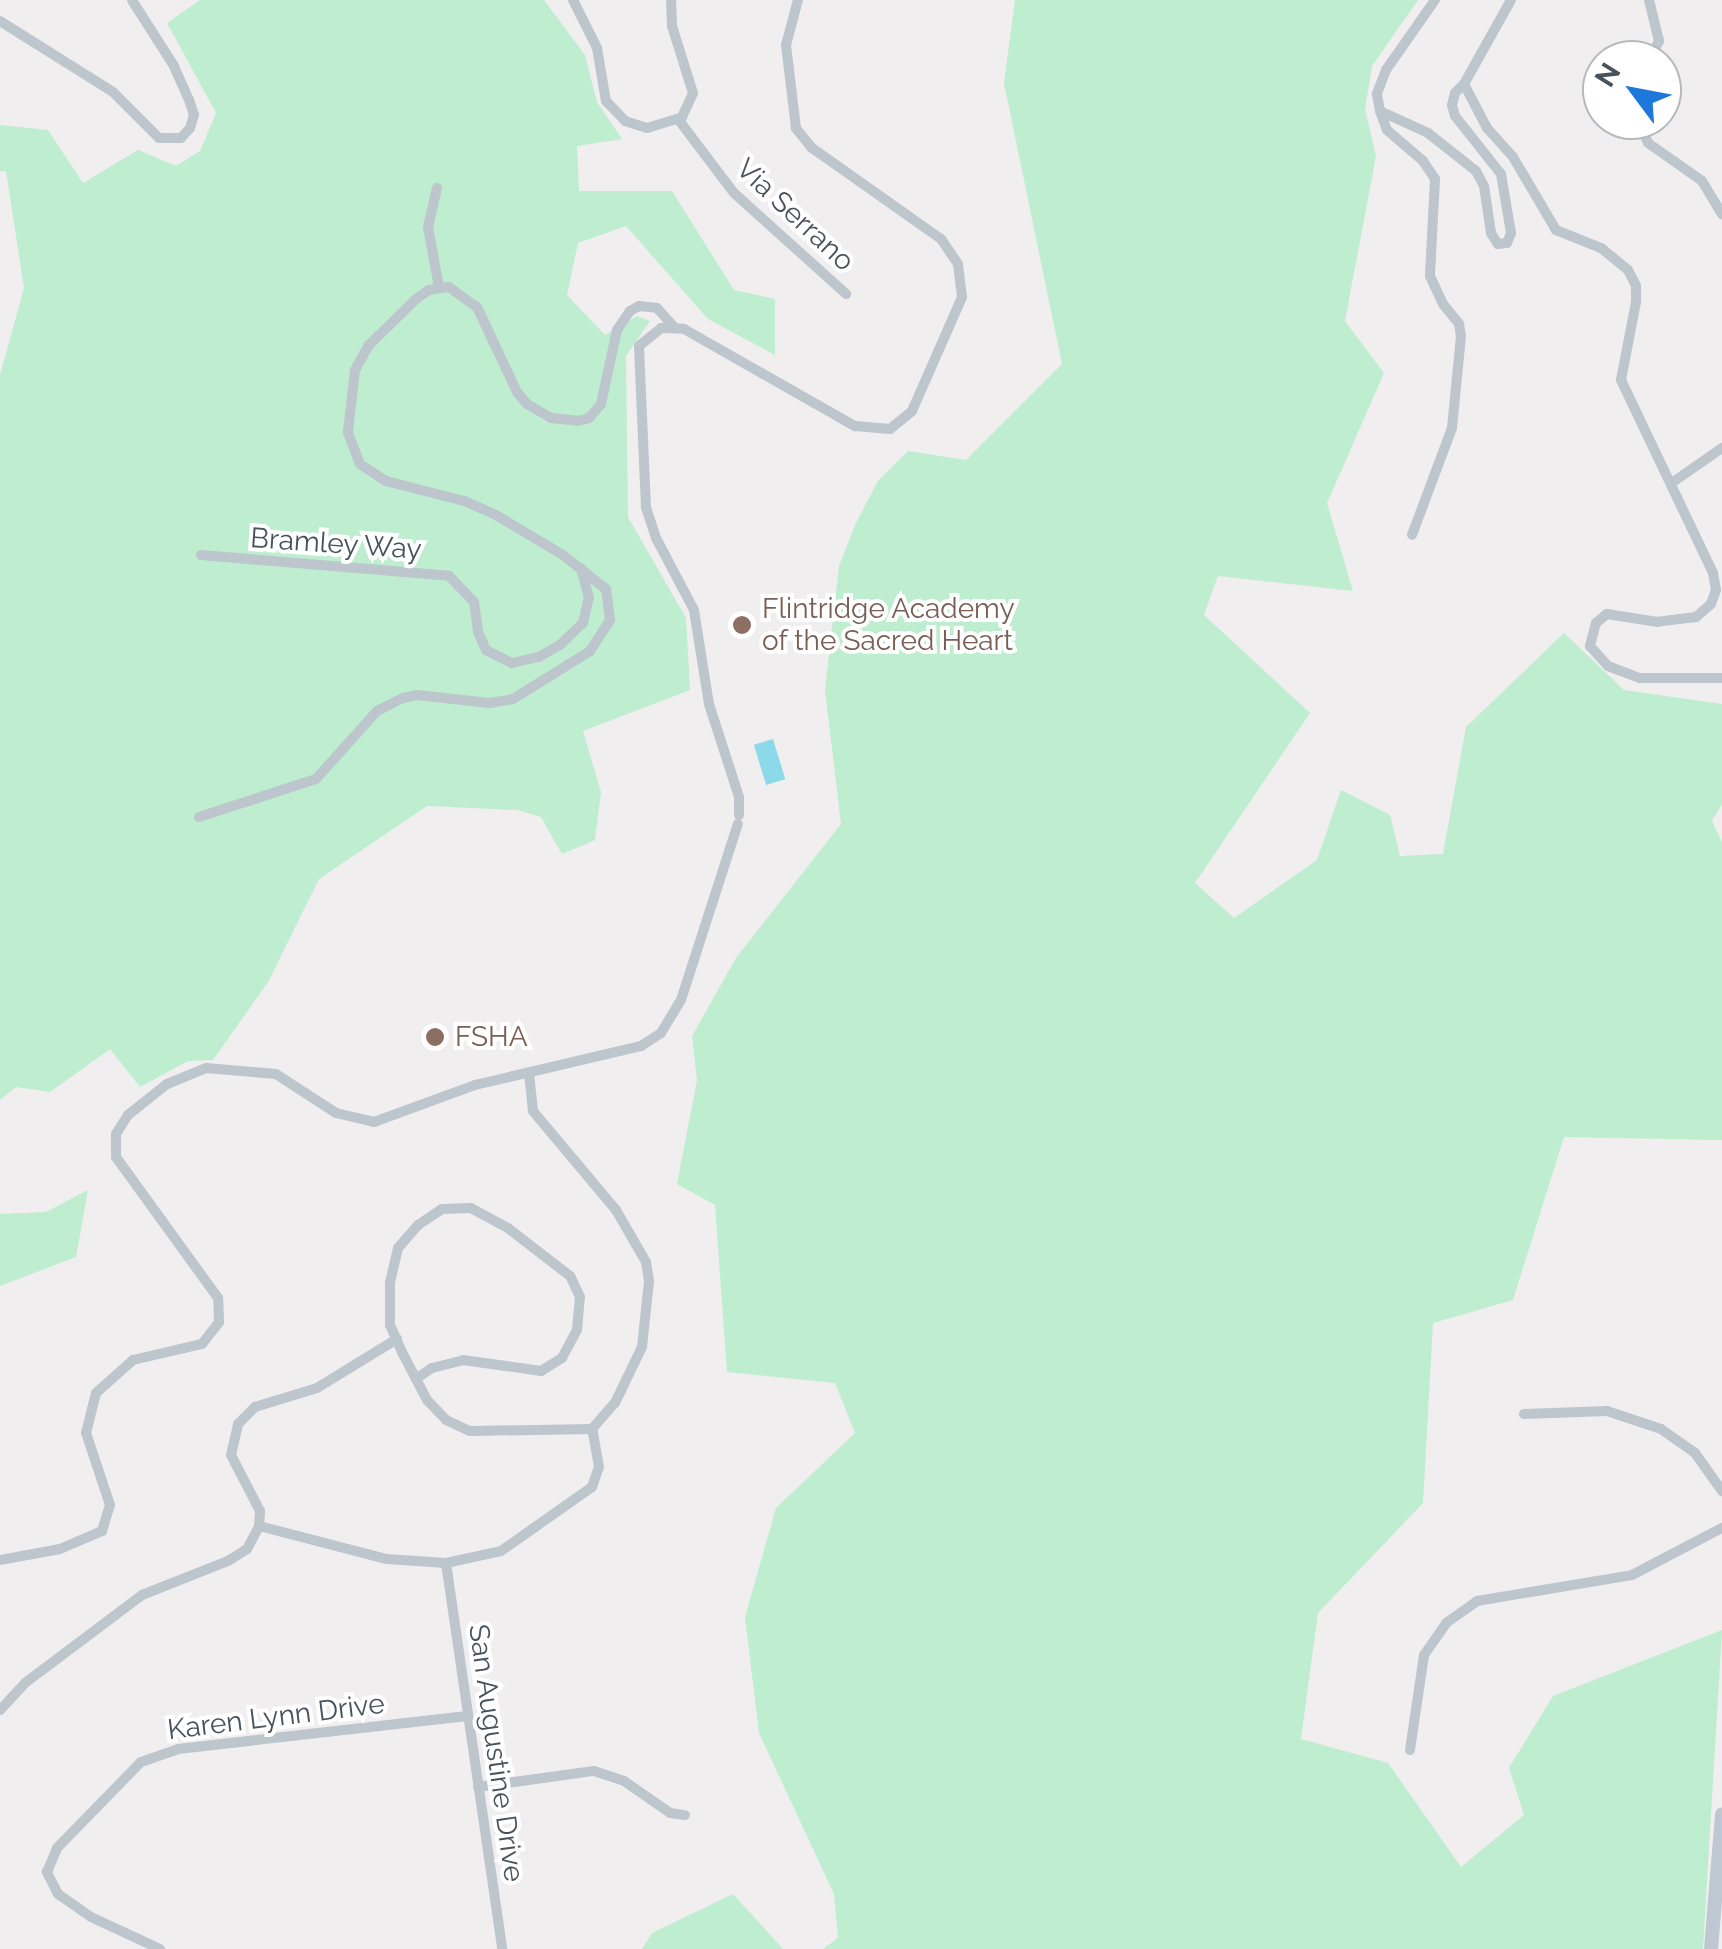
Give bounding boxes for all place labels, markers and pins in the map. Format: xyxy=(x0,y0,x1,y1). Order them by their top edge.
place label: Flintridge Academy of the Sacred Heart xyxy=(762,592,1016,658)
marker: Flintridge Academy of the Sacred Heart xyxy=(731,614,753,636)
place label: FSHA xyxy=(455,1020,528,1054)
marker: FSHA xyxy=(424,1026,446,1048)

